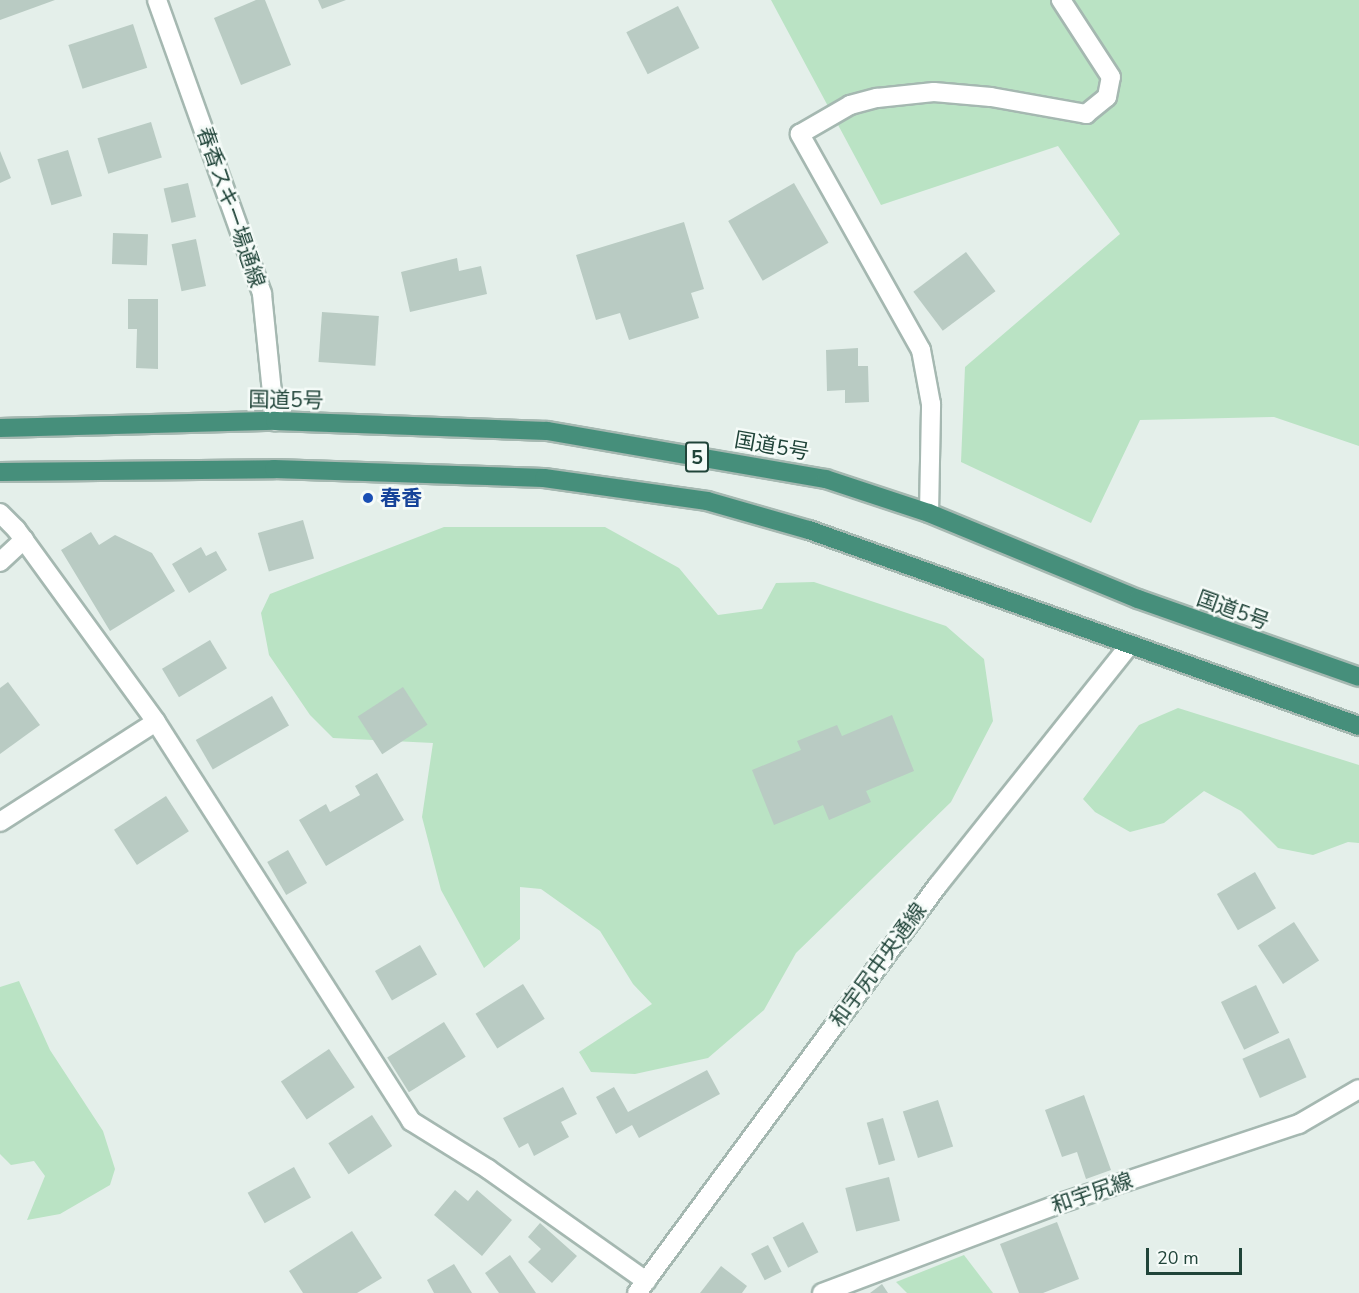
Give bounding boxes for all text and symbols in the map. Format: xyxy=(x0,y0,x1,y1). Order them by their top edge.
street label: 春香スキー場通線 xyxy=(192,123,270,291)
street label: 国道5号 xyxy=(248,387,324,413)
street label: 国道5号 xyxy=(733,427,811,465)
road number: 5 xyxy=(685,440,709,474)
place label: 春香 xyxy=(380,485,422,511)
marker: 春香 xyxy=(361,491,375,505)
street label: 国道5号 xyxy=(1193,585,1273,635)
street label: 和宇尻中央通線 xyxy=(825,898,931,1032)
street label: 和宇尻線 xyxy=(1048,1167,1136,1219)
scale bar xyxy=(1149,1236,1245,1274)
text: 20 m xyxy=(1157,1246,1199,1270)

